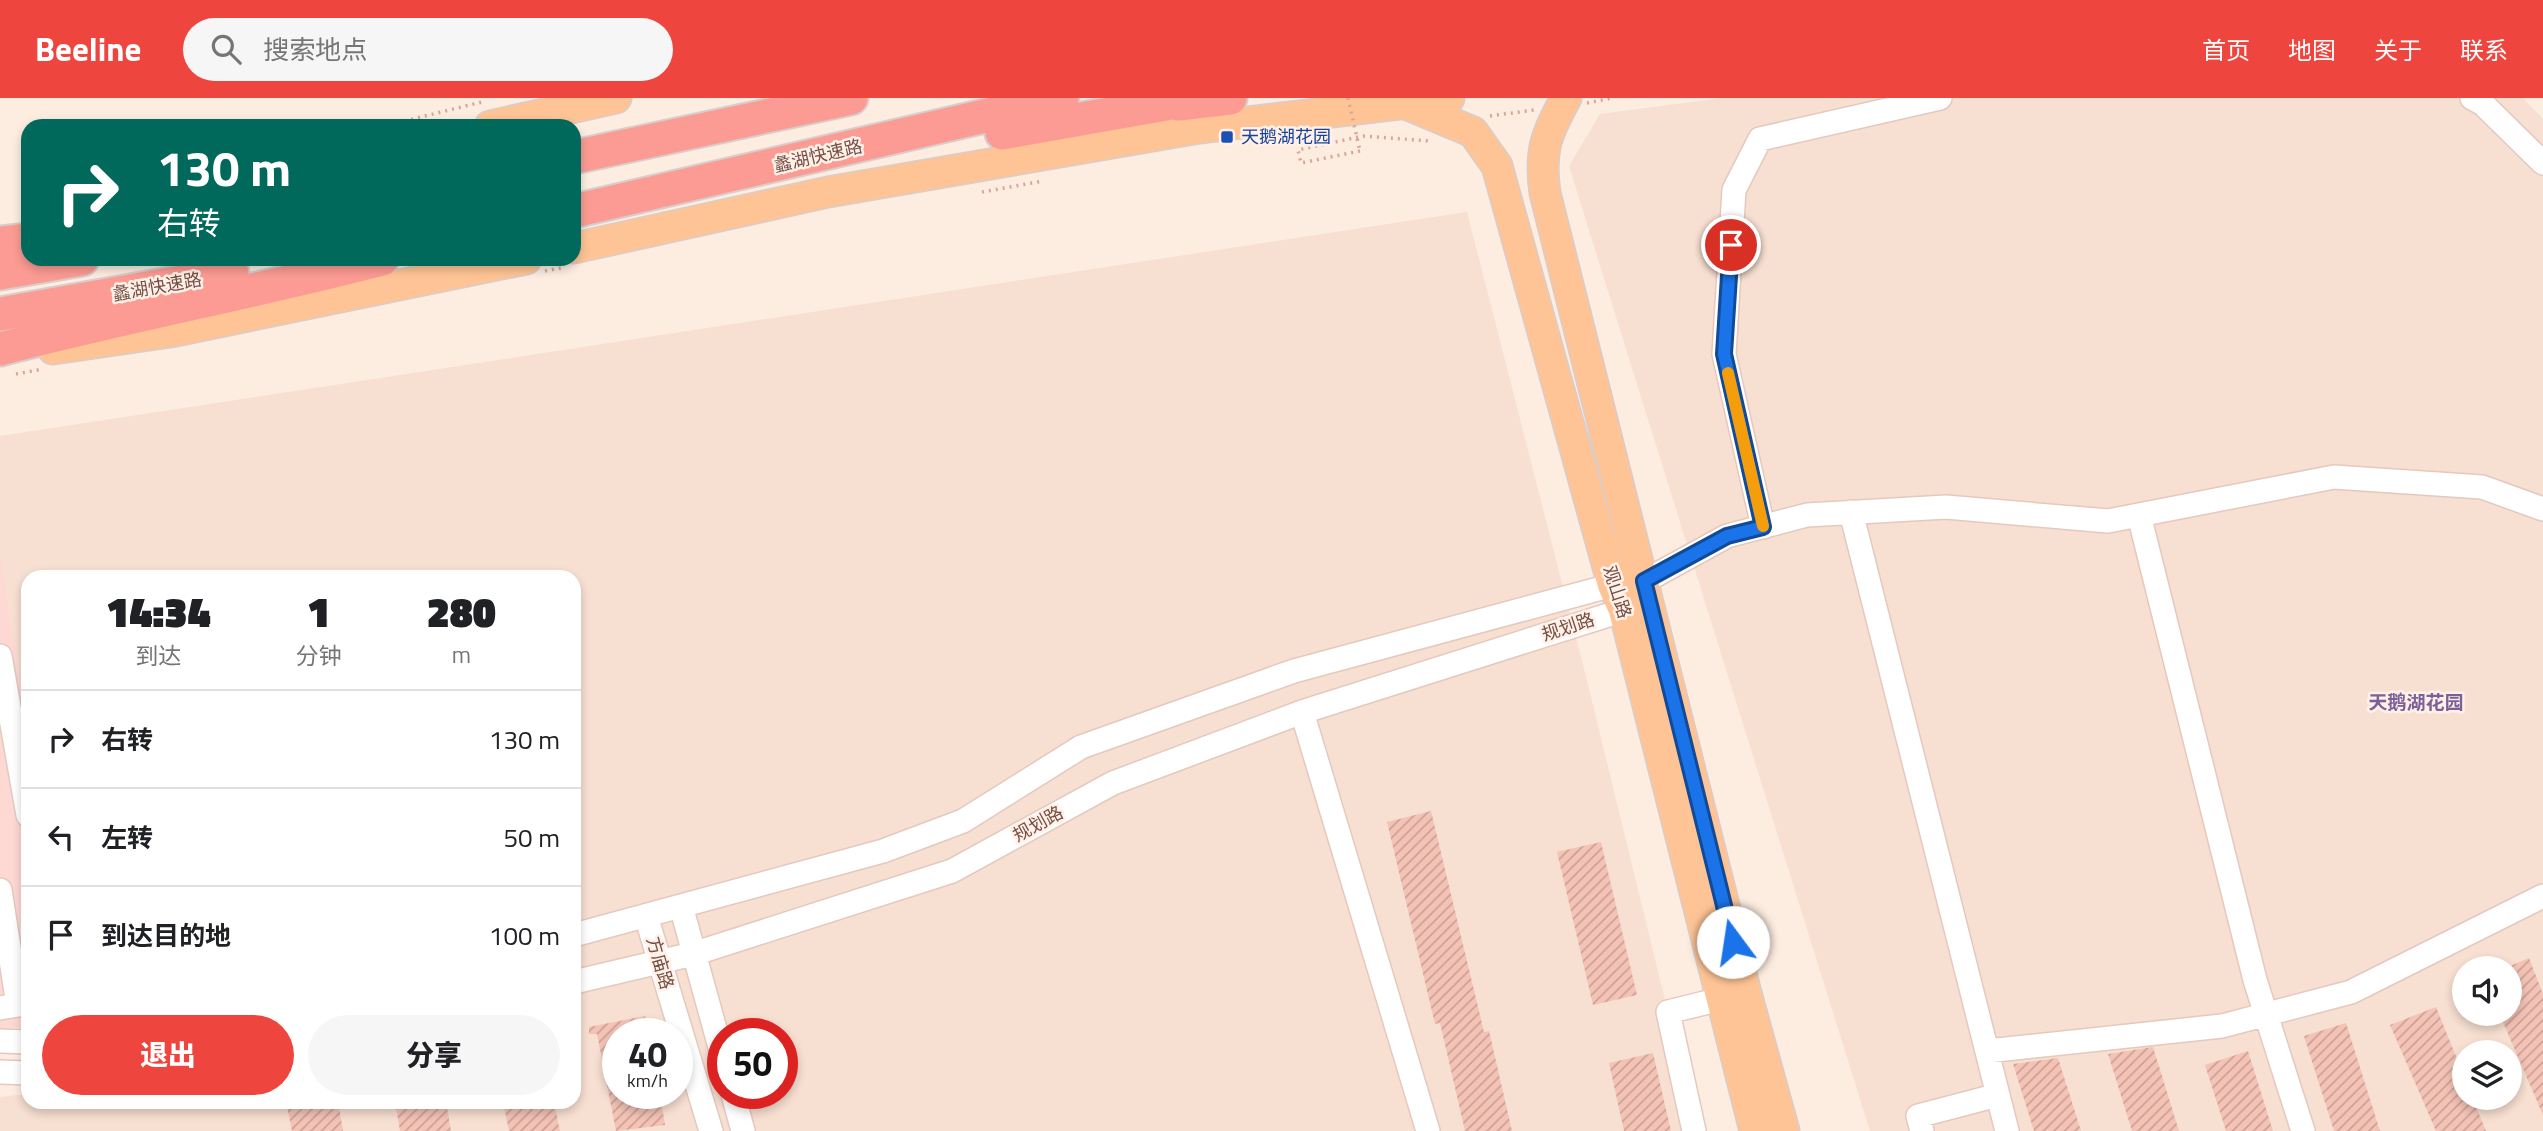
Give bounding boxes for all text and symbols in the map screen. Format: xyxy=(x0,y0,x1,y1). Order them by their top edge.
search box xyxy=(183,18,673,81)
text: Beeline xyxy=(35,24,141,74)
icon: search xyxy=(207,30,245,68)
text: 搜索地点 xyxy=(263,30,367,69)
text: 首页 xyxy=(2202,32,2250,68)
text: 地图 xyxy=(2288,32,2336,68)
text: 关于 xyxy=(2374,32,2422,68)
text: 联系 xyxy=(2460,32,2508,68)
place label: 天鹅湖花园 xyxy=(1241,123,1331,150)
marker: 天鹅湖花园 xyxy=(1219,129,1235,145)
text: 130 m xyxy=(157,130,291,205)
street label: 蠡湖快速路 xyxy=(771,132,865,179)
icon: right xyxy=(42,147,133,238)
text: 右转 xyxy=(157,199,221,247)
pin xyxy=(1701,215,1761,275)
icon: arrive xyxy=(1712,226,1750,264)
street label: 蠡湖快速路 xyxy=(110,265,204,308)
street label: 观山路 xyxy=(1596,562,1639,622)
text: 14:34 xyxy=(106,579,211,643)
text: 1 xyxy=(307,579,330,643)
text: 280 xyxy=(427,579,496,643)
street label: 规划路 xyxy=(1538,605,1598,648)
text: m xyxy=(452,637,471,672)
text: 到达 xyxy=(135,638,181,673)
text: 分钟 xyxy=(296,638,342,673)
district label: 天鹅湖花园 xyxy=(2368,687,2464,716)
icon: right xyxy=(42,720,80,758)
text: 右转 xyxy=(101,720,153,759)
text: 130 m xyxy=(489,720,560,759)
street label: 规划路 xyxy=(1008,799,1068,848)
icon: left xyxy=(42,818,80,856)
text: 左转 xyxy=(101,818,153,857)
text: 50 m xyxy=(503,818,560,857)
position arrow xyxy=(1696,905,1770,979)
icon: arrive xyxy=(42,916,80,954)
text: 到达目的地 xyxy=(101,916,231,955)
text: 100 m xyxy=(489,916,560,955)
street label: 方庙路 xyxy=(640,933,681,993)
map controls xyxy=(2452,956,2522,1110)
button: sound xyxy=(2452,956,2522,1026)
button: 退出 xyxy=(42,1015,294,1095)
button: 分享 xyxy=(308,1015,560,1095)
speed limit sign: 50 xyxy=(707,1018,798,1109)
text: 40 xyxy=(628,1027,667,1081)
button: layers xyxy=(2452,1040,2522,1110)
text: km/h xyxy=(627,1067,668,1094)

